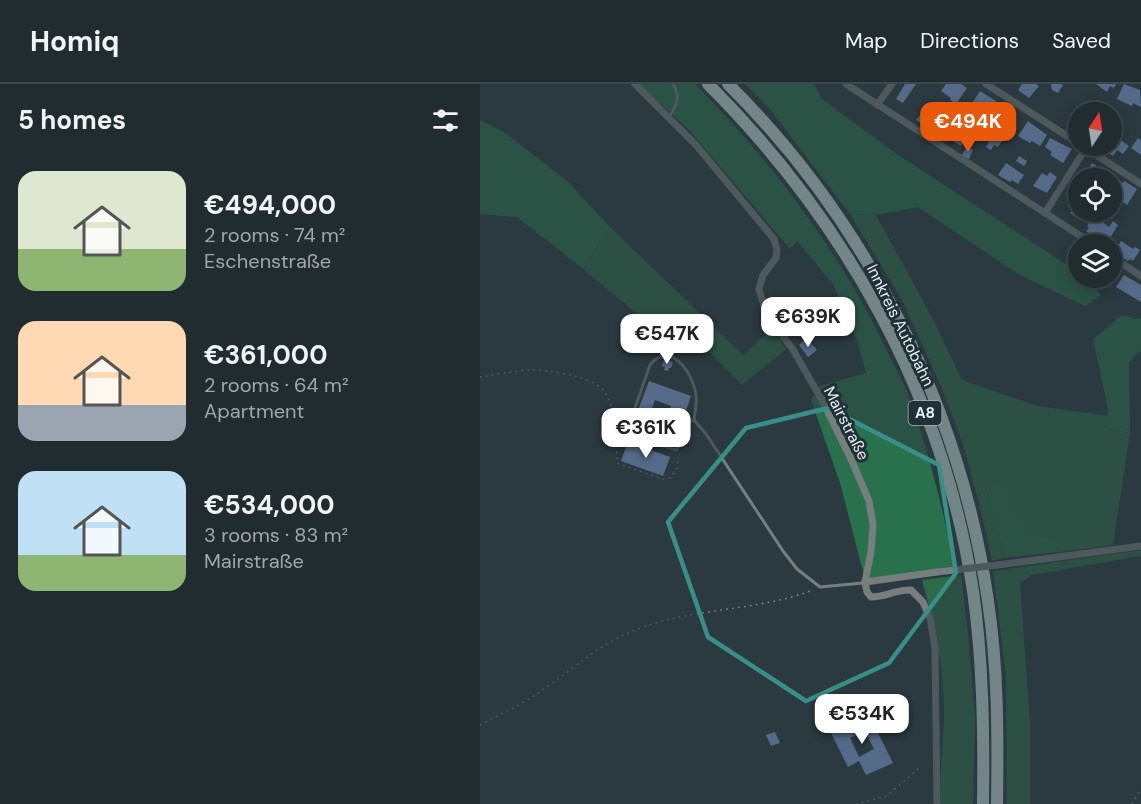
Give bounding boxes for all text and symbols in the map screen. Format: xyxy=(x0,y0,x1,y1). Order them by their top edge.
text: Homiq xyxy=(30,23,119,60)
text: Map xyxy=(845,27,887,55)
text: Directions xyxy=(920,27,1019,55)
text: Saved xyxy=(1052,27,1111,55)
pin: €494K xyxy=(926,102,1010,153)
north arrow xyxy=(1068,102,1122,156)
map controls xyxy=(1068,102,1122,288)
text: 5 homes xyxy=(18,103,126,137)
icon: filters xyxy=(429,104,462,137)
text: €494K xyxy=(934,108,1002,134)
button: locate xyxy=(1068,168,1122,222)
text: €494,000 xyxy=(204,188,336,222)
icon: home xyxy=(66,195,138,267)
text: 2 rooms · 74 m² xyxy=(204,222,345,248)
button: layers xyxy=(1068,234,1122,288)
text: Eschenstraße xyxy=(204,248,331,274)
street label: Innkreis Autobahn xyxy=(862,261,939,390)
pin: €639K xyxy=(766,297,850,348)
text: €639K xyxy=(775,303,841,329)
pin: €547K xyxy=(625,314,709,365)
text: €547K xyxy=(634,320,700,346)
text: €361,000 xyxy=(204,338,327,372)
icon: home xyxy=(66,345,138,417)
text: 2 rooms · 64 m² xyxy=(204,372,348,398)
street label: Mairstraße xyxy=(819,383,874,464)
text: Apartment xyxy=(204,398,304,424)
road number: A8 xyxy=(908,401,942,425)
pin: €361K xyxy=(604,408,688,459)
text: €361K xyxy=(616,414,676,440)
text: €534,000 xyxy=(204,488,335,522)
icon: home xyxy=(66,495,138,567)
text: 3 rooms · 83 m² xyxy=(204,522,348,548)
text: Mairstraße xyxy=(204,548,304,574)
pin: €534K xyxy=(820,694,904,745)
text: €534K xyxy=(829,700,895,726)

